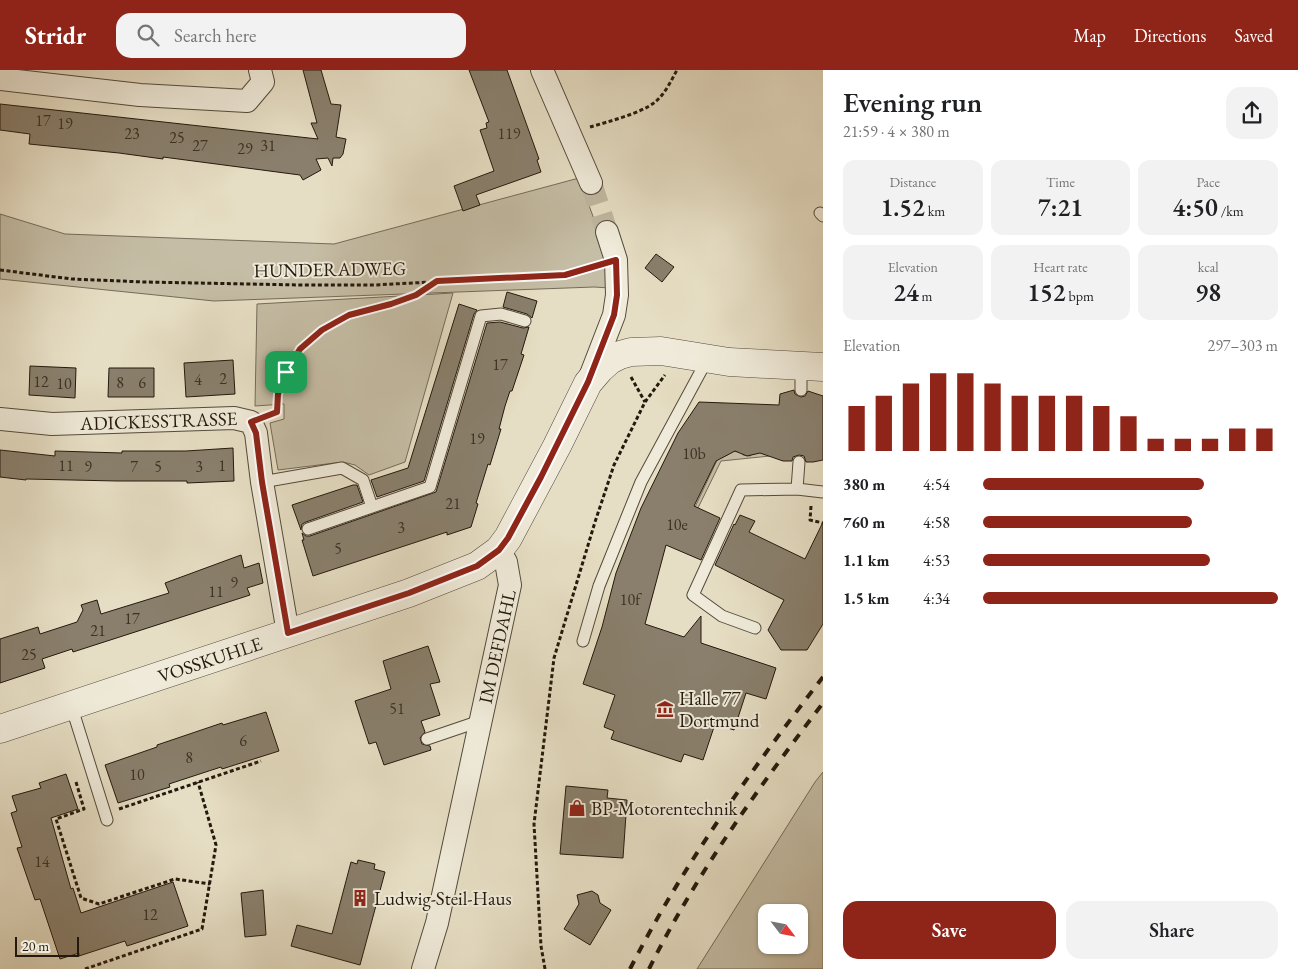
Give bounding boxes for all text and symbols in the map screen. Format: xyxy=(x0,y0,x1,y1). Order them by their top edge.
search box xyxy=(116,13,466,58)
text: Stridr xyxy=(25,20,86,51)
icon: search xyxy=(134,21,162,49)
text: Search here xyxy=(174,23,257,48)
text: Map xyxy=(1074,24,1106,47)
text: Directions xyxy=(1134,24,1206,47)
text: Saved xyxy=(1234,24,1273,47)
text: Evening run xyxy=(843,84,982,120)
button: share xyxy=(1226,87,1278,139)
house number: 17 xyxy=(35,110,51,131)
house number: 19 xyxy=(57,113,73,134)
text: 21:59 · 4 × 380 m xyxy=(843,121,950,142)
house number: 23 xyxy=(124,123,140,144)
house number: 119 xyxy=(497,123,521,144)
house number: 25 xyxy=(169,127,185,148)
house number: 27 xyxy=(192,135,208,156)
house number: 31 xyxy=(260,135,276,156)
house number: 29 xyxy=(237,138,253,159)
text: Distance xyxy=(889,173,936,191)
text: Time xyxy=(1046,173,1075,191)
text: Pace xyxy=(1196,173,1220,191)
text: 1.52 xyxy=(880,191,925,223)
text: 7:21 xyxy=(1038,191,1083,223)
text: 4:50 xyxy=(1173,191,1218,223)
text: km xyxy=(925,202,945,220)
text: /km xyxy=(1218,202,1244,220)
street label: HUNDERADWEG xyxy=(254,256,407,283)
text: Elevation xyxy=(888,258,938,276)
text: Heart rate xyxy=(1033,258,1088,276)
text: kcal xyxy=(1198,258,1219,276)
text: 24 xyxy=(893,276,919,308)
text: 152 xyxy=(1027,276,1066,308)
text: 98 xyxy=(1195,276,1221,308)
text: m xyxy=(919,287,933,305)
text: bpm xyxy=(1066,287,1094,305)
text: Elevation xyxy=(843,335,901,356)
text: 297–303 m xyxy=(1207,335,1278,356)
pin xyxy=(265,351,307,393)
house number: 17 xyxy=(492,354,508,375)
icon: arrive xyxy=(272,358,300,386)
house number: 2 xyxy=(219,368,227,389)
house number: 4 xyxy=(194,369,202,390)
house number: 12 xyxy=(33,371,49,392)
house number: 8 xyxy=(116,372,124,393)
house number: 6 xyxy=(138,372,146,393)
house number: 10 xyxy=(56,373,72,394)
street label: ADICKESSTRASSE xyxy=(79,406,238,436)
house number: 19 xyxy=(469,428,485,449)
house number: 10b xyxy=(682,443,706,464)
house number: 11 xyxy=(58,455,74,476)
house number: 1 xyxy=(218,455,226,476)
house number: 9 xyxy=(84,456,92,477)
house number: 7 xyxy=(130,456,138,477)
house number: 5 xyxy=(154,456,162,477)
house number: 3 xyxy=(195,456,203,477)
text: 380 m xyxy=(843,474,885,495)
text: 4:54 xyxy=(923,474,950,495)
house number: 21 xyxy=(445,493,461,514)
text: 760 m xyxy=(843,512,885,533)
text: 4:58 xyxy=(923,512,950,533)
house number: 10e xyxy=(666,514,688,535)
house number: 3 xyxy=(397,517,405,538)
house number: 5 xyxy=(334,538,342,559)
text: 1.1 km xyxy=(843,550,889,571)
text: 4:53 xyxy=(923,550,950,571)
house number: 9 xyxy=(230,572,238,593)
house number: 11 xyxy=(208,581,224,602)
street label: IM DEFDAHL xyxy=(473,587,522,706)
text: 1.5 km xyxy=(843,588,889,609)
text: 4:34 xyxy=(923,588,950,609)
house number: 10f xyxy=(620,589,642,610)
house number: 17 xyxy=(124,608,140,629)
house number: 21 xyxy=(90,620,106,641)
street label: VOSSKUHLE xyxy=(154,631,266,689)
house number: 25 xyxy=(21,644,37,665)
place label: Halle 77 Dortmund xyxy=(679,686,760,733)
house number: 51 xyxy=(389,698,405,719)
museum icon: Halle 77 Dortmund xyxy=(655,699,675,719)
house number: 6 xyxy=(239,730,247,751)
house number: 8 xyxy=(185,747,193,768)
house number: 10 xyxy=(129,764,145,785)
place label: BP-Motorentechnik xyxy=(591,796,739,821)
shop icon: BP-Motorentechnik xyxy=(567,798,587,818)
house number: 14 xyxy=(34,851,50,872)
place label: Ludwig-Steil-Haus xyxy=(374,886,512,911)
building icon: Ludwig-Steil-Haus xyxy=(350,888,370,908)
button: Save xyxy=(843,901,1056,959)
button: Share xyxy=(1066,901,1278,959)
house number: 12 xyxy=(142,904,158,925)
north arrow xyxy=(758,904,808,954)
map controls xyxy=(758,904,808,954)
scale bar xyxy=(15,934,79,957)
text: 20 m xyxy=(22,937,49,955)

